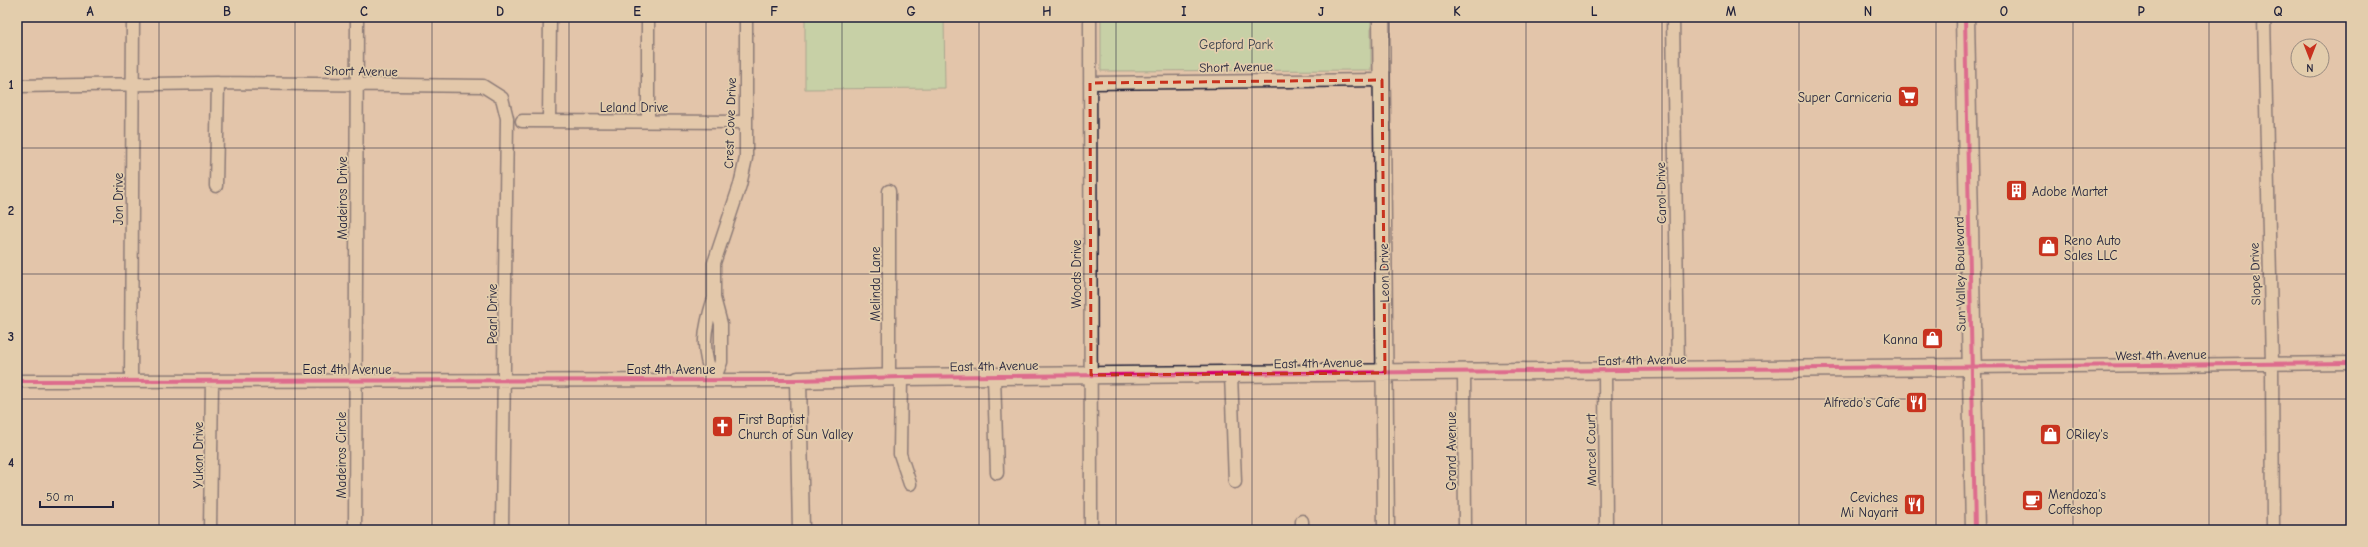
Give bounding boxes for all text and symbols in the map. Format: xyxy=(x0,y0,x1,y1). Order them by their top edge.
text: A xyxy=(86,4,94,19)
text: B xyxy=(223,4,231,19)
text: C xyxy=(360,4,368,19)
text: D xyxy=(496,4,504,19)
text: E xyxy=(633,4,641,19)
text: F xyxy=(770,4,778,19)
text: G xyxy=(906,4,916,19)
text: H xyxy=(1042,4,1052,19)
text: I xyxy=(1181,4,1187,19)
text: J xyxy=(1318,4,1324,19)
text: K xyxy=(1453,4,1461,19)
text: L xyxy=(1591,4,1598,19)
text: M xyxy=(1726,4,1737,19)
text: N xyxy=(1864,4,1872,19)
text: O xyxy=(2000,4,2008,19)
text: P xyxy=(2137,4,2145,19)
text: Q xyxy=(2273,4,2283,19)
park label: Gepford Park xyxy=(1199,37,1274,52)
north arrow xyxy=(2290,38,2330,78)
street label: Short Avenue xyxy=(1199,59,1274,75)
text: N xyxy=(2306,61,2314,74)
street label: Short Avenue xyxy=(324,63,399,79)
street label: Crest Cove Drive xyxy=(721,76,739,169)
text: 1 xyxy=(8,77,14,92)
supermarket icon: Super Carniceria xyxy=(1895,84,1921,110)
place label: Super Carniceria xyxy=(1798,90,1892,105)
street label: Leland Drive xyxy=(600,100,669,115)
street label: Madeiros Drive xyxy=(335,156,350,240)
street label: Carol Drive xyxy=(1653,162,1669,224)
street label: Jon Drive xyxy=(111,172,126,225)
building icon: Adobe Martet xyxy=(2004,178,2030,204)
place label: Adobe Martet xyxy=(2032,184,2109,199)
text: 2 xyxy=(8,203,14,218)
street label: Sun Valley Boulevard xyxy=(1951,216,1969,332)
place label: Reno Auto Sales LLC xyxy=(2064,233,2121,263)
shop icon: Reno Auto Sales LLC xyxy=(2035,234,2061,260)
street label: Woods Drive xyxy=(1069,239,1084,309)
street label: Slope Drive xyxy=(2246,242,2264,306)
street label: Leon Drive xyxy=(1376,243,1392,303)
street label: Melinda Lane xyxy=(868,246,883,322)
street label: Pearl Drive xyxy=(485,283,500,344)
shop icon: Kanna xyxy=(1920,326,1946,352)
text: 3 xyxy=(8,329,14,344)
place label: Kanna xyxy=(1883,332,1918,347)
street label: West 4th Avenue xyxy=(2115,347,2207,363)
street label: East 4th Avenue xyxy=(1597,352,1687,368)
street label: East 4th Avenue xyxy=(1273,355,1363,371)
street label: East 4th Avenue xyxy=(949,358,1039,374)
street label: East 4th Avenue xyxy=(303,362,392,377)
street label: East 4th Avenue xyxy=(627,362,716,377)
restaurant icon: Alfredo's Cafe xyxy=(1903,389,1929,415)
place label: Alfredo's Cafe xyxy=(1824,395,1900,410)
street label: Madeiros Circle xyxy=(334,411,349,498)
street label: Grand Avenue xyxy=(1444,411,1459,490)
place label: First Baptist Church of Sun Valley xyxy=(738,412,853,442)
street label: Marcel Court xyxy=(1583,412,1599,486)
church icon: First Baptist Church of Sun Valley xyxy=(709,413,735,439)
street label: Yukon Drive xyxy=(191,421,206,488)
shop icon: ORiley's xyxy=(2037,421,2063,447)
place label: ORiley's xyxy=(2066,427,2108,442)
text: 4 xyxy=(8,455,14,470)
scale bar xyxy=(40,483,113,509)
place label: Mendoza's Coffeshop xyxy=(2048,487,2106,517)
cafe icon: Mendoza's Coffeshop xyxy=(2019,488,2045,514)
text: 50 m xyxy=(46,490,74,504)
place label: Ceviches Mi Nayarit xyxy=(1840,490,1899,520)
restaurant icon: Ceviches Mi Nayarit xyxy=(1901,491,1927,517)

